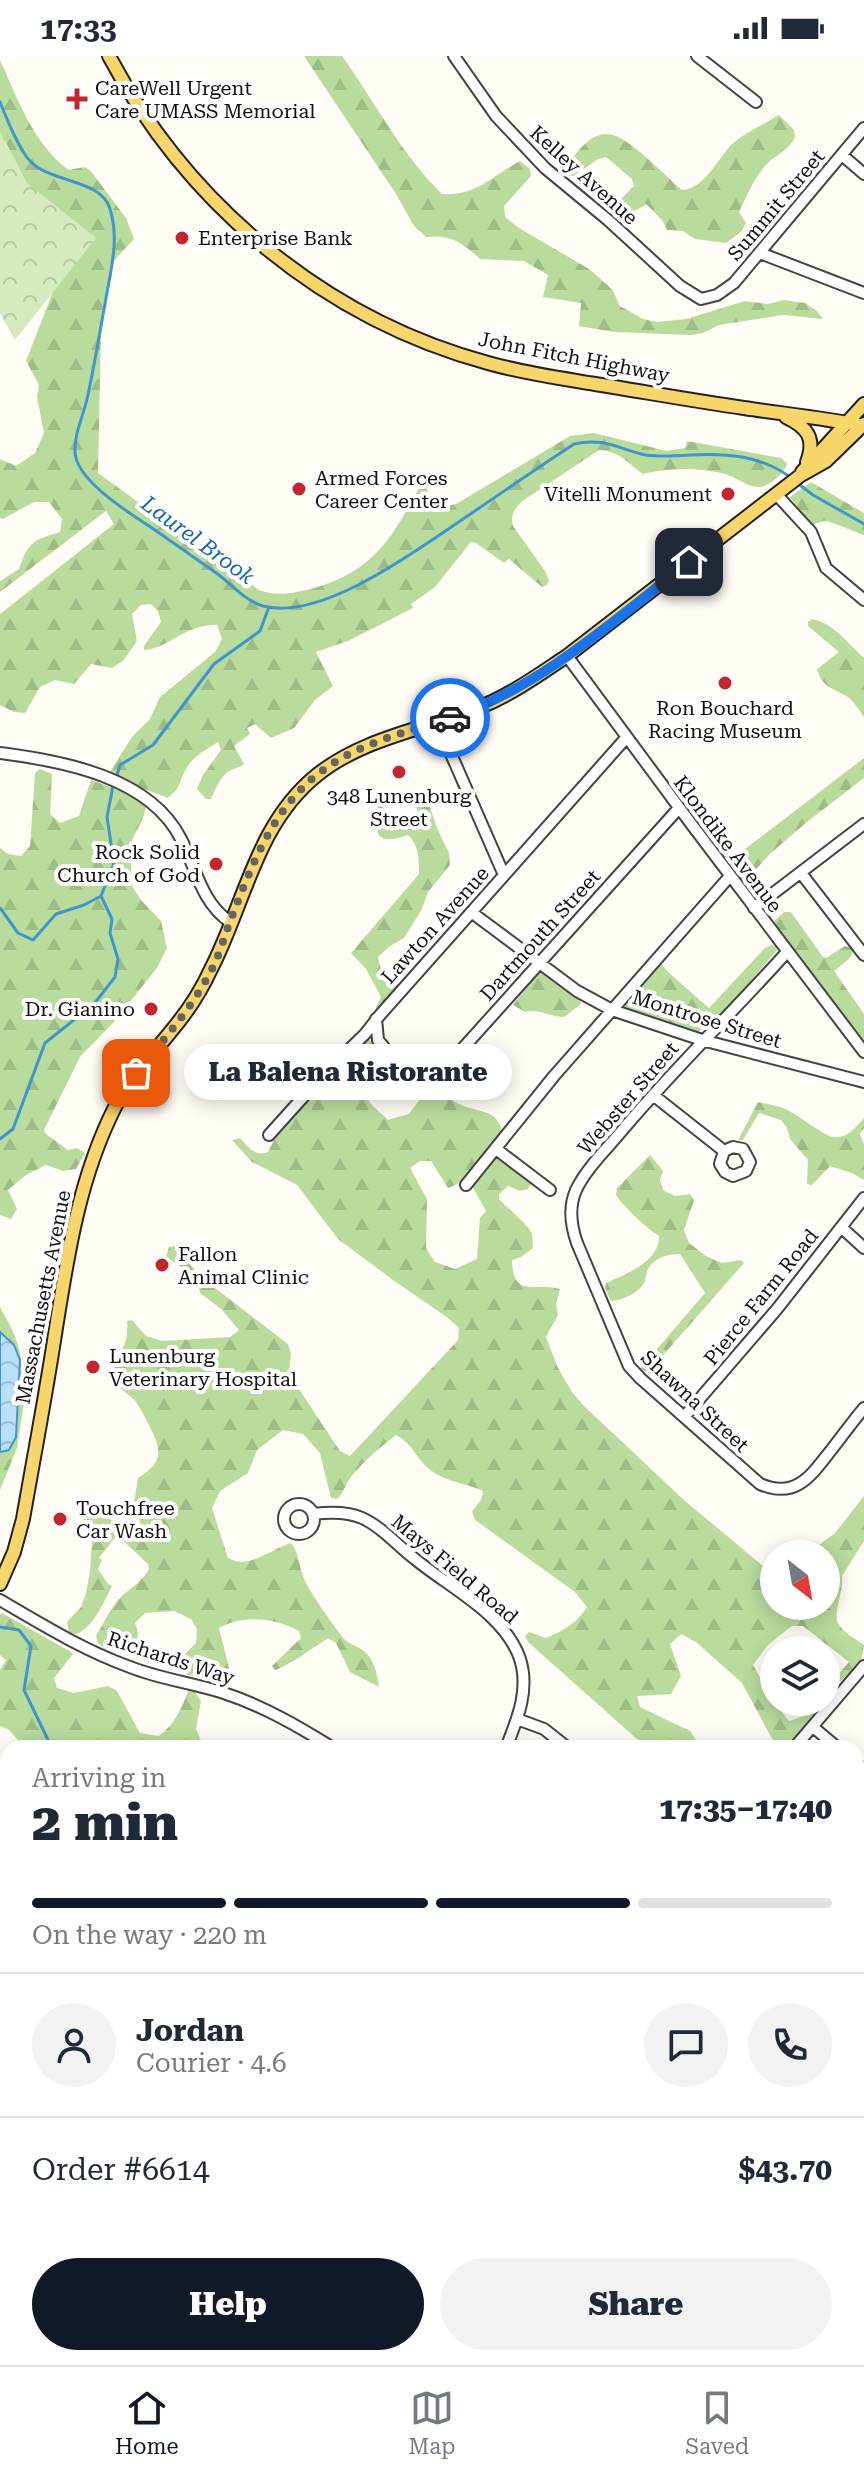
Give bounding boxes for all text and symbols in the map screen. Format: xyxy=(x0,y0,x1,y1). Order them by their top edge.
text: 17:33 xyxy=(40,11,117,46)
place label: CareWell Urgent Care UMASS Memorial xyxy=(95,76,315,123)
marker: CareWell Urgent Care UMASS Memorial xyxy=(66,88,88,110)
street label: Kelley Avenue xyxy=(525,120,643,230)
street label: Summit Street xyxy=(723,144,830,265)
place label: Enterprise Bank xyxy=(198,226,353,250)
marker: Enterprise Bank xyxy=(173,229,191,247)
street label: John Fitch Highway xyxy=(476,327,672,387)
place label: Armed Forces Career Center xyxy=(315,466,448,513)
marker: Armed Forces Career Center xyxy=(290,480,308,498)
place label: Vitelli Monument xyxy=(544,482,713,506)
marker: Vitelli Monument xyxy=(719,485,737,503)
water label: Laurel Brook xyxy=(136,490,259,589)
pin xyxy=(655,528,723,596)
icon: home xyxy=(667,540,711,584)
marker: Ron Bouchard Racing Museum xyxy=(716,674,734,692)
courier xyxy=(410,678,490,758)
icon: car xyxy=(428,696,472,740)
place label: Ron Bouchard Racing Museum xyxy=(648,696,802,743)
marker: 348 Lunenburg Street xyxy=(390,763,408,781)
street label: Klondike Avenue xyxy=(669,771,787,917)
place label: 348 Lunenburg Street xyxy=(327,784,472,831)
place label: Rock Solid Church of God xyxy=(57,840,200,887)
marker: Rock Solid Church of God xyxy=(207,855,225,873)
street label: Lawton Avenue xyxy=(376,861,494,989)
street label: Dartmouth Street xyxy=(475,864,606,1005)
street label: Montrose Street xyxy=(630,985,785,1053)
place label: Dr. Gianino xyxy=(25,997,135,1021)
marker: Dr. Gianino xyxy=(142,1000,160,1018)
street label: Webster Street xyxy=(573,1036,684,1159)
pin xyxy=(102,1039,170,1107)
callout: La Balena Ristorante xyxy=(184,1045,512,1101)
icon: bag xyxy=(114,1051,158,1095)
text: La Balena Ristorante xyxy=(208,1057,488,1087)
street label: Massachusetts Avenue xyxy=(10,1188,76,1406)
street label: Pierce Farm Road xyxy=(699,1224,823,1370)
place label: Fallon Animal Clinic xyxy=(178,1242,309,1289)
marker: Fallon Animal Clinic xyxy=(153,1256,171,1274)
place label: Lunenburg Veterinary Hospital xyxy=(109,1344,297,1391)
street label: Shawna Street xyxy=(636,1345,754,1457)
marker: Lunenburg Veterinary Hospital xyxy=(84,1358,102,1376)
place label: Touchfree Car Wash xyxy=(76,1496,175,1543)
street label: Mays Field Road xyxy=(387,1509,523,1629)
marker: Touchfree Car Wash xyxy=(51,1510,69,1528)
north arrow xyxy=(760,1540,840,1620)
map controls xyxy=(760,1540,840,1716)
street label: Richards Way xyxy=(104,1626,238,1690)
button: layers xyxy=(760,1636,840,1716)
text: Arriving in xyxy=(32,1763,166,1793)
text: 17:35–17:40 xyxy=(659,1791,832,1826)
text: 2 min xyxy=(32,1792,178,1853)
text: On the way · 220 m xyxy=(32,1920,267,1950)
button: person xyxy=(32,2003,116,2087)
button: chat xyxy=(644,2003,728,2087)
button: phone xyxy=(748,2003,832,2087)
text: Jordan xyxy=(136,2013,244,2048)
text: Courier · 4.6 xyxy=(136,2048,286,2078)
text: Order #6614 xyxy=(32,2152,210,2187)
text: $43.70 xyxy=(739,2152,832,2187)
button: Help xyxy=(32,2258,424,2350)
button: Share xyxy=(440,2258,832,2350)
tab: Home xyxy=(115,2386,179,2459)
tab: Map xyxy=(408,2386,456,2459)
tab: Saved xyxy=(685,2386,749,2459)

